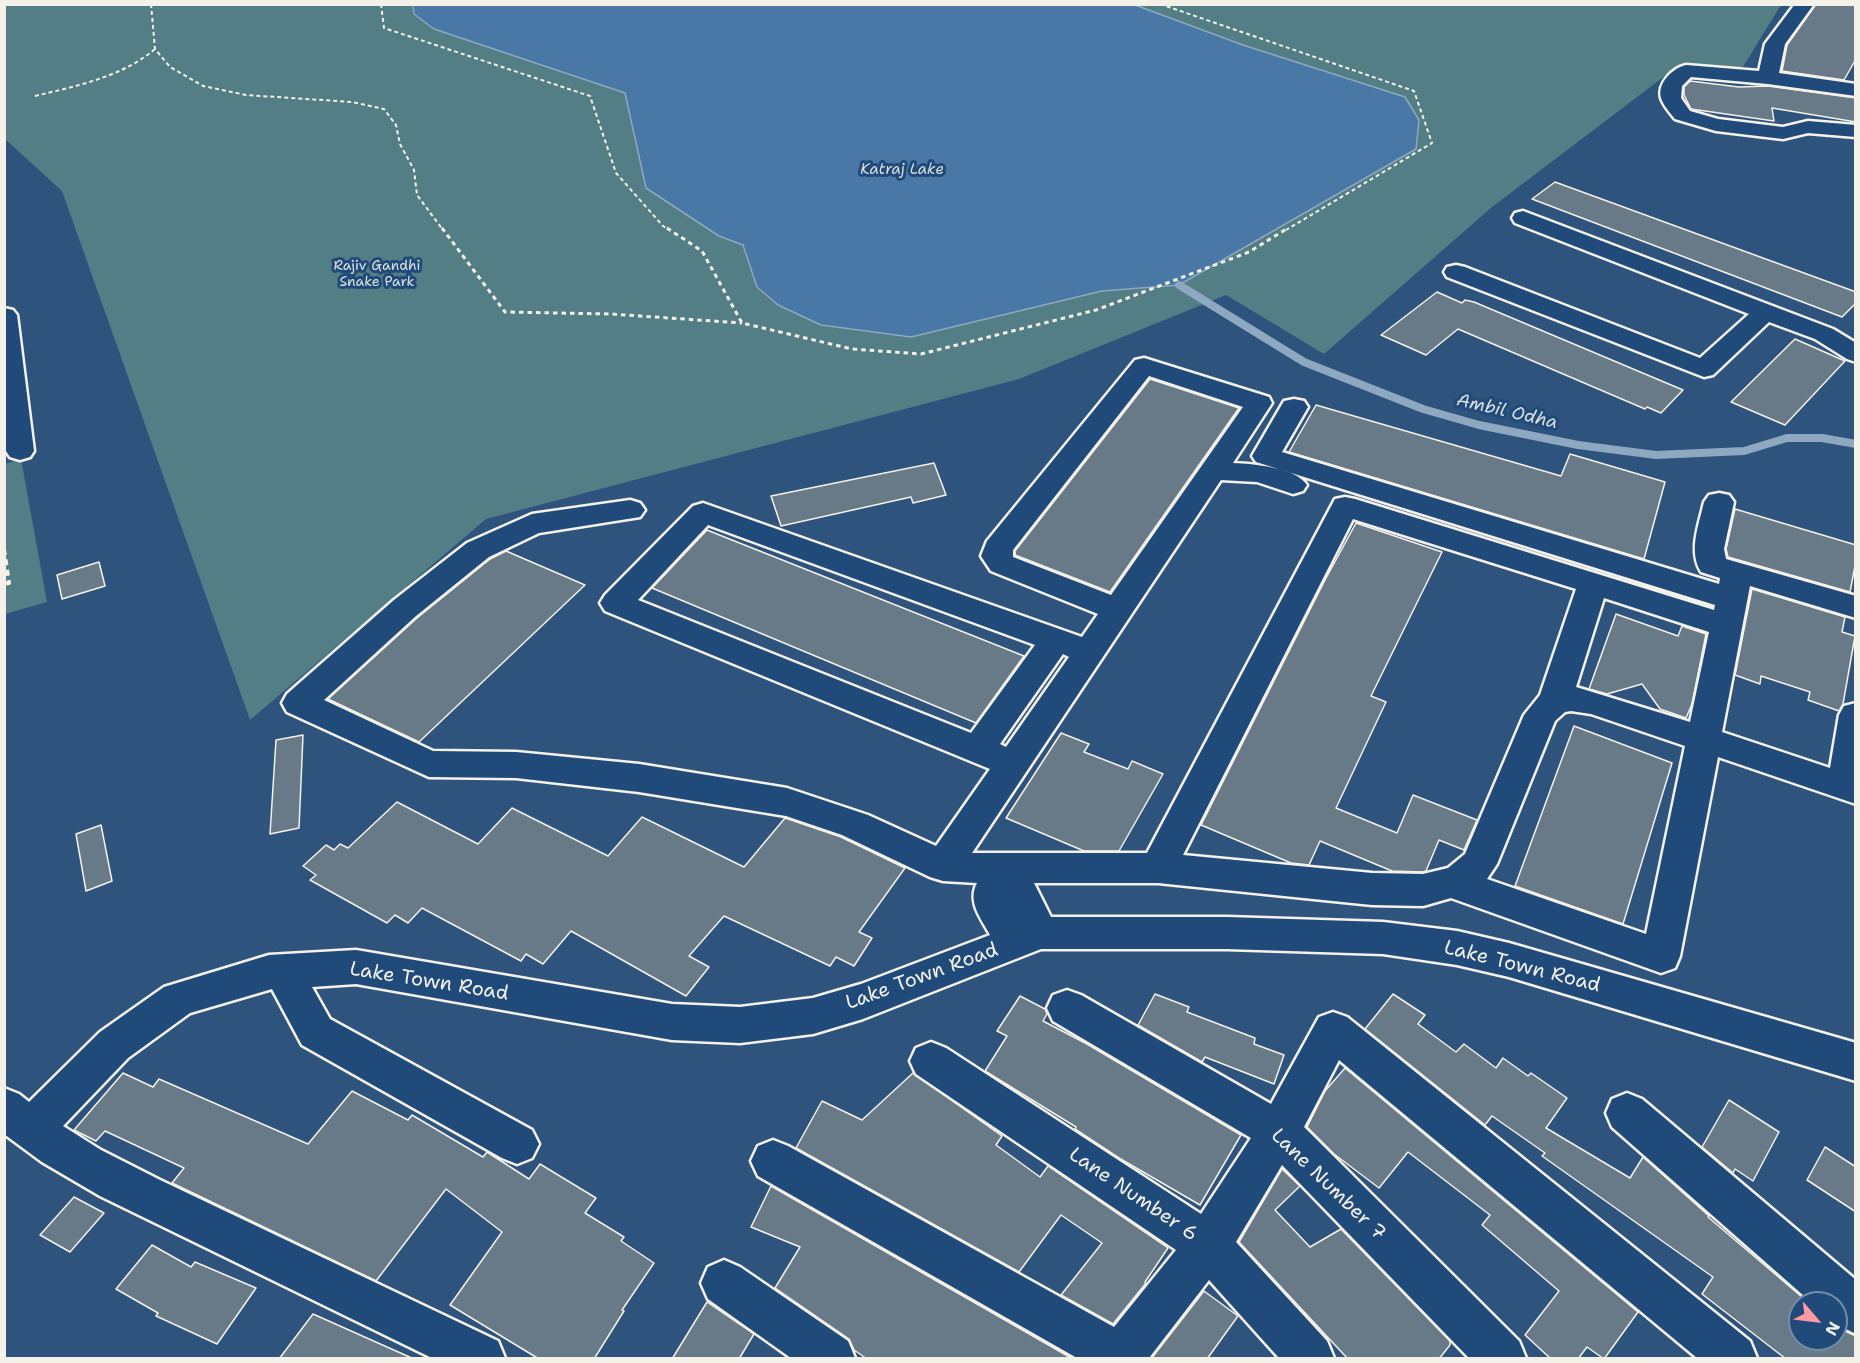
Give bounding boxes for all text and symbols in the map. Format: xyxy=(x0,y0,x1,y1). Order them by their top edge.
water label: Katraj Lake xyxy=(860,161,944,179)
park label: Rajiv Gandhi Snake Park xyxy=(333,258,421,290)
water label: Ambil Odha xyxy=(1454,390,1560,434)
street label: Lake Town Road xyxy=(1441,936,1603,998)
street label: Lake Town Road xyxy=(842,938,1002,1016)
street label: Lake Town Road xyxy=(348,958,510,1006)
street label: Lane Number 7 xyxy=(1266,1124,1390,1246)
street label: Lane Number 6 xyxy=(1064,1143,1202,1247)
north arrow xyxy=(1788,1291,1848,1351)
text: N xyxy=(1820,1318,1845,1339)

